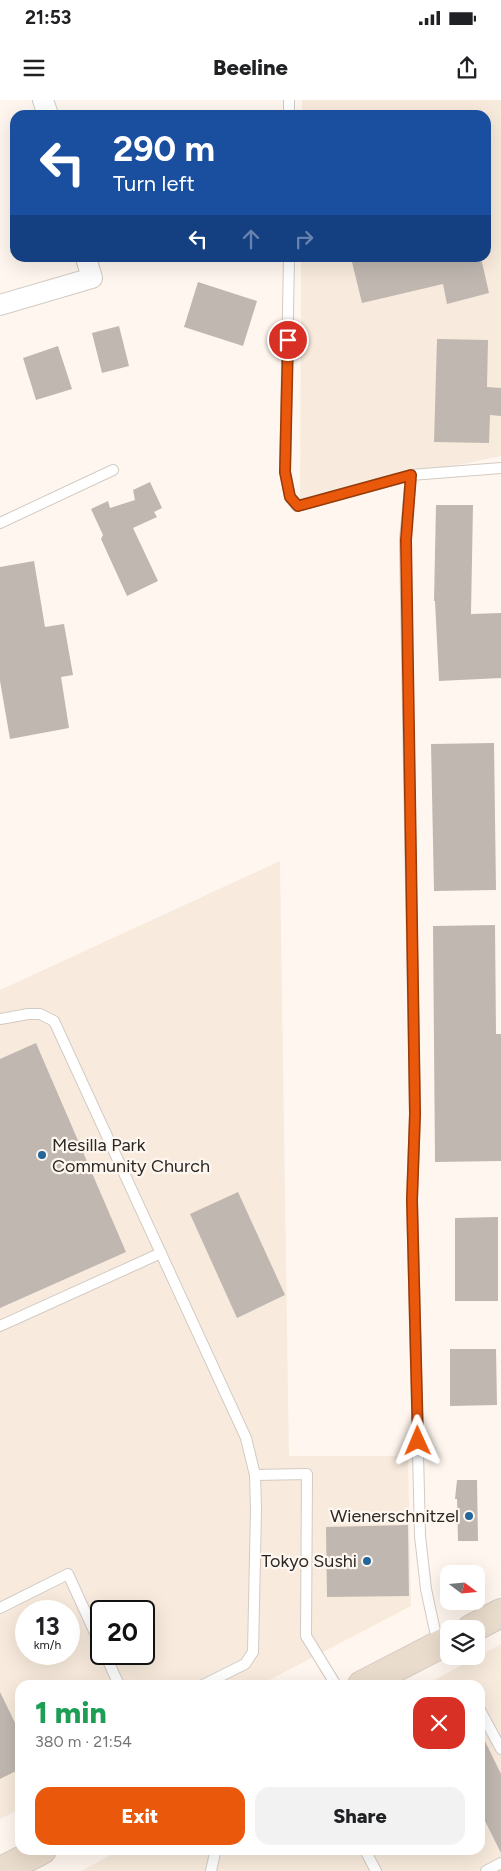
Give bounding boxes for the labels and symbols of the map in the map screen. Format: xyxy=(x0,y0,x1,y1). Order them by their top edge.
pin xyxy=(267,319,309,361)
place label: Mesilla Park Community Church xyxy=(52,1134,210,1177)
marker: Mesilla Park Community Church xyxy=(36,1149,48,1161)
position arrow xyxy=(391,1414,443,1466)
place label: Wienerschnitzel xyxy=(330,1505,459,1527)
marker: Wienerschnitzel xyxy=(463,1510,475,1522)
place label: Tokyo Sushi xyxy=(261,1550,357,1572)
marker: Tokyo Sushi xyxy=(361,1555,373,1567)
north arrow xyxy=(440,1565,485,1610)
speed limit sign: 20 xyxy=(90,1600,155,1665)

